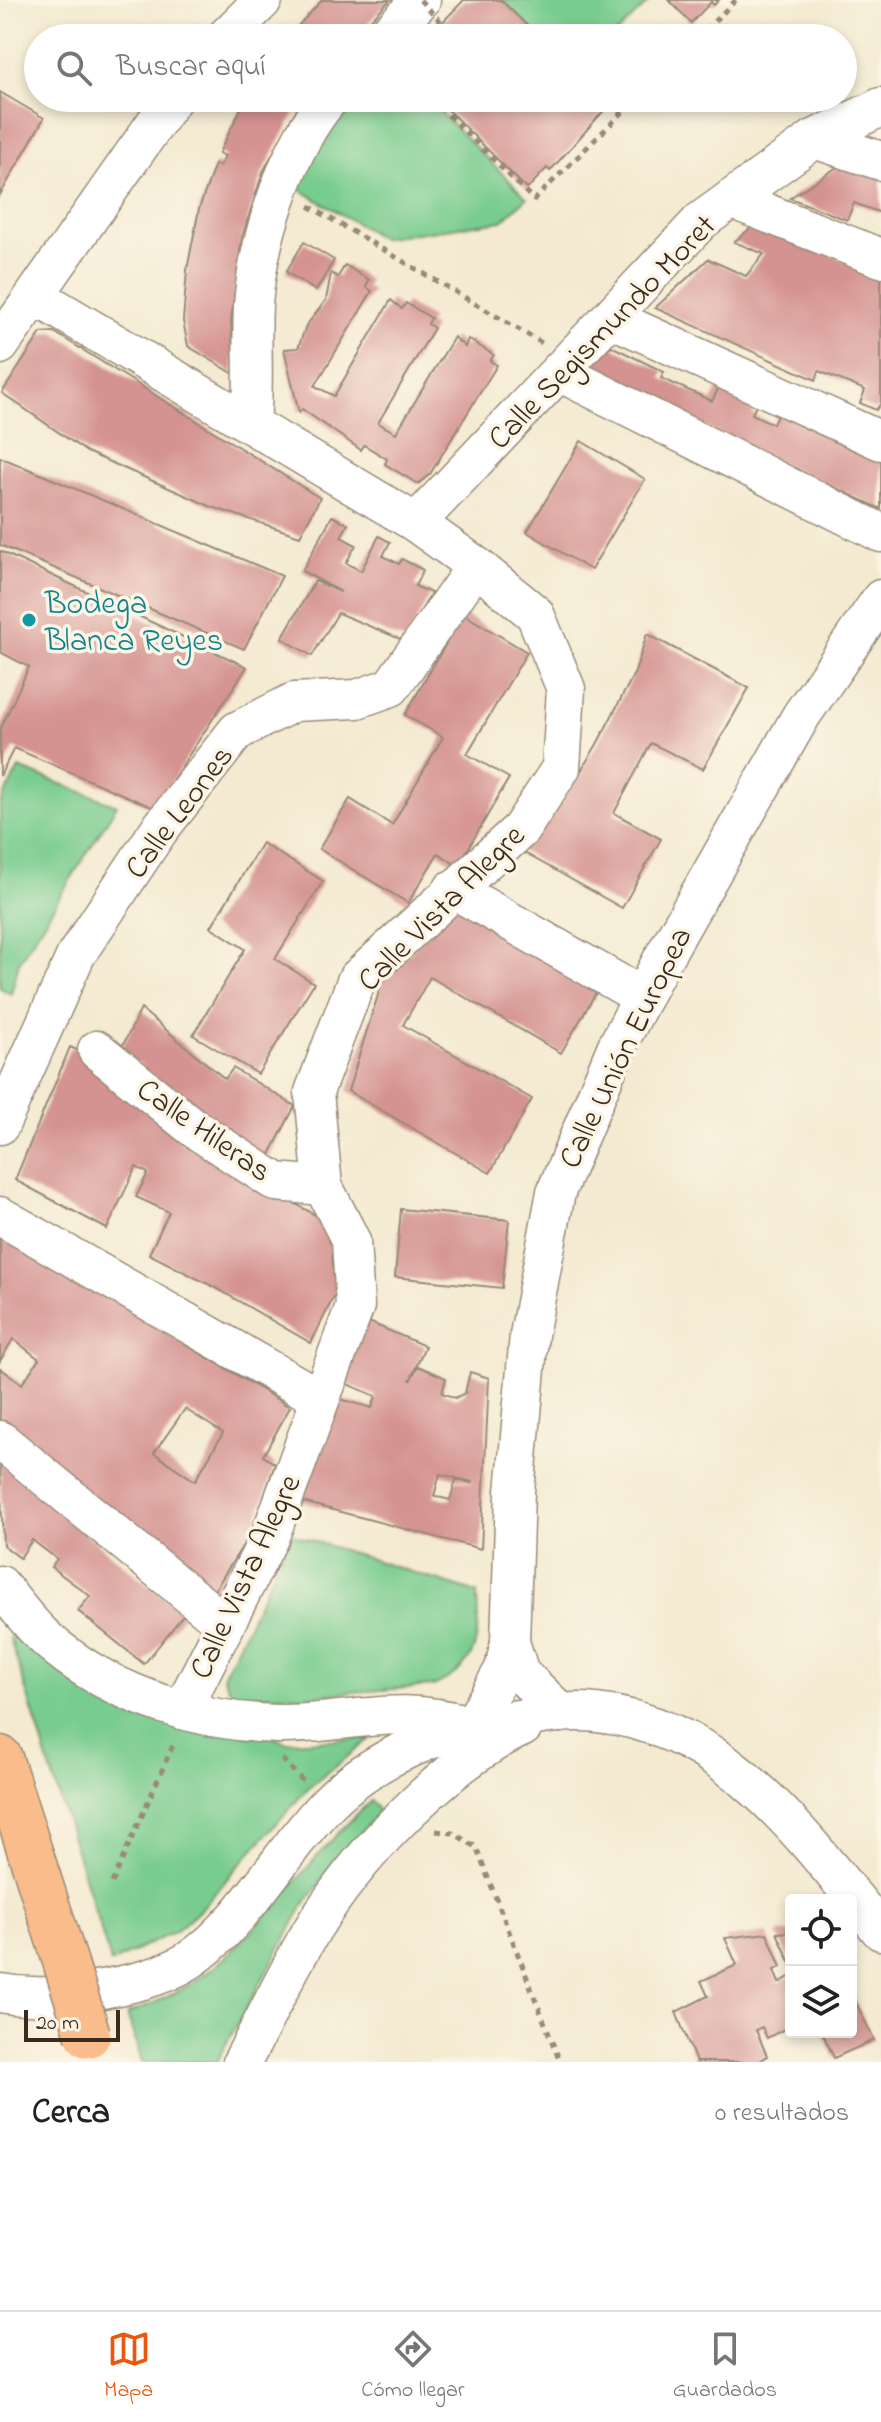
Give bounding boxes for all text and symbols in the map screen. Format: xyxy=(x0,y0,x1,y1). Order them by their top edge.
search box xyxy=(24,24,857,112)
icon: search xyxy=(52,46,96,90)
text: Buscar aquí xyxy=(116,46,266,90)
street label: Calle Segismundo Moret xyxy=(478,205,729,462)
place label: Bodega Blanca Reyes xyxy=(44,582,223,666)
marker: Bodega Blanca Reyes xyxy=(20,611,38,629)
street label: Calle Leones xyxy=(115,736,247,890)
street label: Calle Vista Alegre xyxy=(348,814,538,1004)
street label: Calle Unión Europea xyxy=(548,920,706,1177)
street label: Calle Hileras xyxy=(126,1068,280,1196)
street label: Calle Vista Alegre xyxy=(179,1467,315,1687)
map controls xyxy=(785,1894,857,2038)
button: locate xyxy=(785,1894,857,1966)
button: layers xyxy=(785,1966,857,2038)
scale bar xyxy=(24,2006,120,2042)
text: 20 m xyxy=(36,2008,79,2040)
text: Cerca xyxy=(32,2089,110,2139)
text: 0 resultados xyxy=(715,2095,849,2133)
tab: Mapa xyxy=(104,2327,153,2407)
tab: Cómo llegar xyxy=(361,2327,465,2407)
tab: Guardados xyxy=(673,2327,777,2407)

